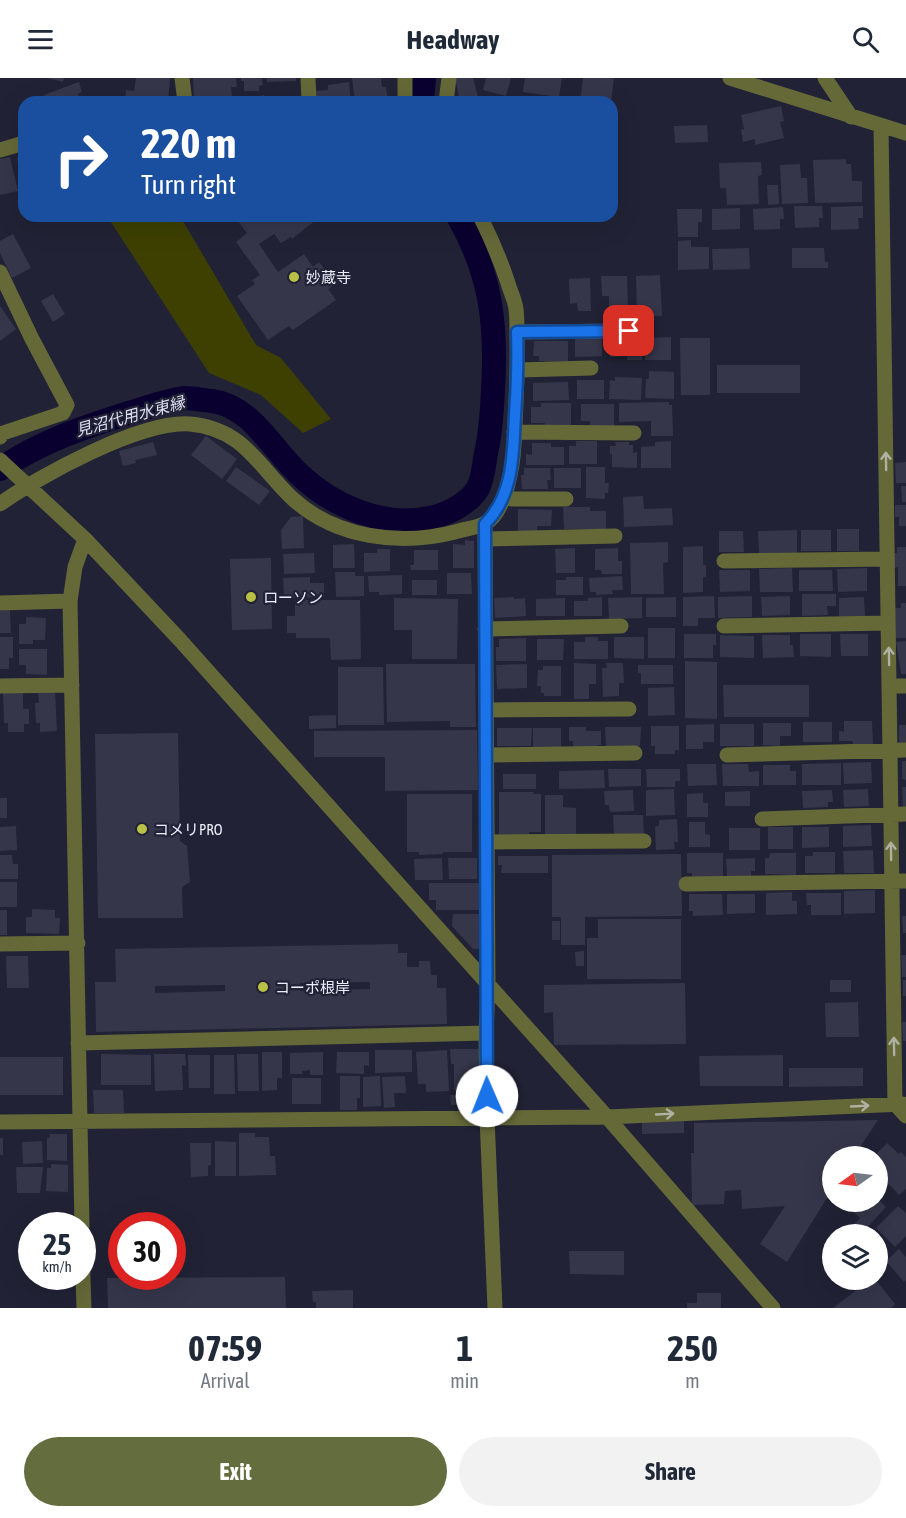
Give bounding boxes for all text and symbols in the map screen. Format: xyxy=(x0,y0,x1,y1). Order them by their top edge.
icon: menu xyxy=(24,23,57,56)
icon: search xyxy=(849,23,882,56)
text: Headway xyxy=(407,24,499,55)
text: 220 m xyxy=(141,119,236,167)
icon: right xyxy=(42,120,120,198)
text: Turn right xyxy=(141,169,236,200)
place label: 妙蔵寺 xyxy=(306,269,351,286)
marker: 妙蔵寺 xyxy=(287,270,301,284)
pin xyxy=(603,305,654,356)
icon: arrive xyxy=(612,314,645,347)
water label: 見沼代用水東縁 xyxy=(74,392,188,439)
one-way arrow xyxy=(880,451,892,471)
place label: ローソン xyxy=(263,589,323,606)
marker: ローソン xyxy=(244,590,258,604)
one-way arrow xyxy=(883,646,895,666)
place label: コメリPRO xyxy=(154,821,223,838)
marker: コメリPRO xyxy=(135,822,149,836)
one-way arrow xyxy=(886,841,897,861)
place label: コーポ根岸 xyxy=(275,979,350,996)
marker: コーポ根岸 xyxy=(256,980,270,994)
one-way arrow xyxy=(888,1036,900,1056)
position arrow xyxy=(455,1064,519,1128)
one-way arrow xyxy=(849,1100,869,1111)
one-way arrow xyxy=(655,1108,675,1119)
north arrow xyxy=(822,1146,888,1212)
map controls xyxy=(822,1146,888,1290)
speed limit sign: 30 xyxy=(108,1212,186,1290)
button: layers xyxy=(822,1224,888,1290)
text: 25 xyxy=(43,1227,71,1261)
text: km/h xyxy=(42,1258,72,1275)
text: 07:59 xyxy=(188,1327,262,1369)
text: 1 xyxy=(456,1327,473,1369)
text: 250 xyxy=(667,1327,718,1369)
text: Arrival xyxy=(201,1369,250,1392)
text: min xyxy=(450,1369,479,1392)
text: m xyxy=(685,1369,700,1392)
button: Exit xyxy=(24,1437,447,1506)
button: Share xyxy=(459,1437,882,1506)

